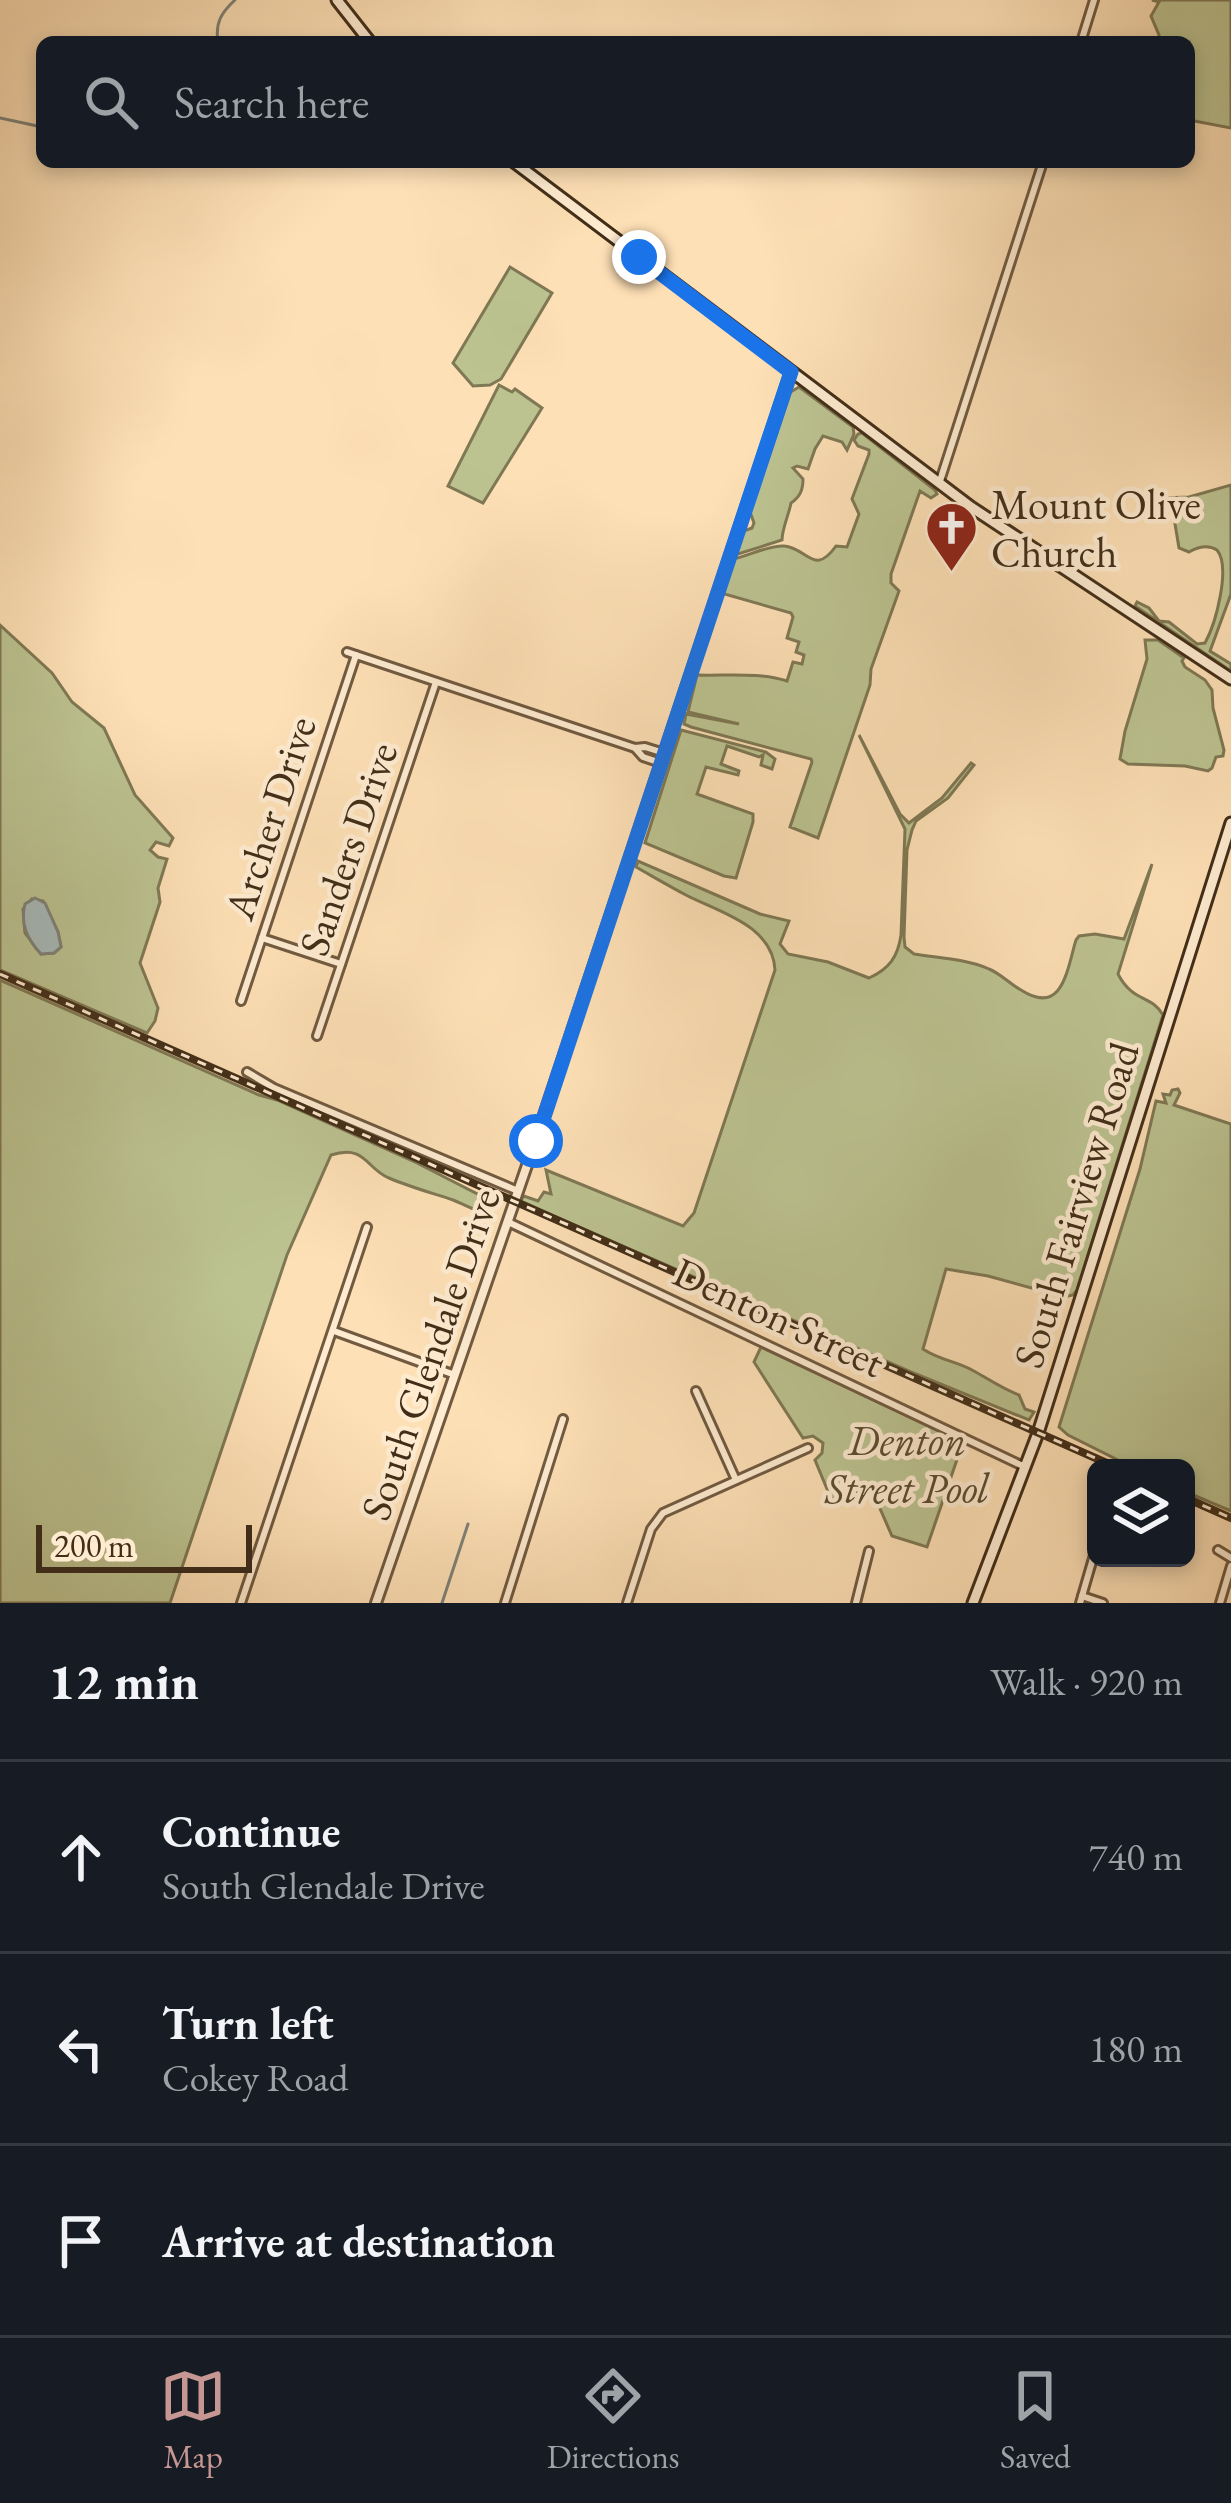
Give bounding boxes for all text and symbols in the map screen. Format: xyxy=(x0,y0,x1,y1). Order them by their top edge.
search box xyxy=(36,36,1195,168)
icon: search xyxy=(78,69,144,135)
text: Search here xyxy=(174,73,369,131)
route end xyxy=(612,230,666,284)
place label: Mount Olive Church xyxy=(991,477,1201,580)
church icon: Mount Olive Church xyxy=(924,500,980,574)
street label: Archer Drive xyxy=(211,709,329,927)
street label: Sanders Drive xyxy=(286,735,410,963)
street label: South Fairview Road xyxy=(1000,1035,1152,1374)
route start xyxy=(509,1114,563,1168)
street label: South Glendale Drive xyxy=(347,1181,513,1527)
street label: Denton Street xyxy=(664,1244,894,1390)
park label: Denton Street Pool xyxy=(824,1413,990,1516)
map controls xyxy=(1087,1459,1195,1567)
button: layers xyxy=(1087,1459,1195,1567)
scale bar xyxy=(36,1519,252,1572)
text: 200 m xyxy=(54,1524,134,1567)
text: 12 min xyxy=(48,1648,199,1714)
text: Walk · 920 m xyxy=(990,1656,1183,1707)
text: Continue xyxy=(162,1802,340,1860)
icon: ahead xyxy=(48,1824,114,1890)
text: 740 m xyxy=(1089,1831,1183,1882)
text: South Glendale Drive xyxy=(162,1860,485,1911)
text: Turn left xyxy=(162,1994,334,2052)
icon: left xyxy=(48,2016,114,2082)
text: 180 m xyxy=(1089,2023,1183,2074)
text: Cokey Road xyxy=(162,2052,348,2103)
icon: arrive xyxy=(48,2208,114,2274)
text: Arrive at destination xyxy=(162,2212,555,2270)
tab: Map xyxy=(160,2363,226,2478)
tab: Directions xyxy=(547,2363,680,2478)
tab: Saved xyxy=(1000,2363,1071,2478)

